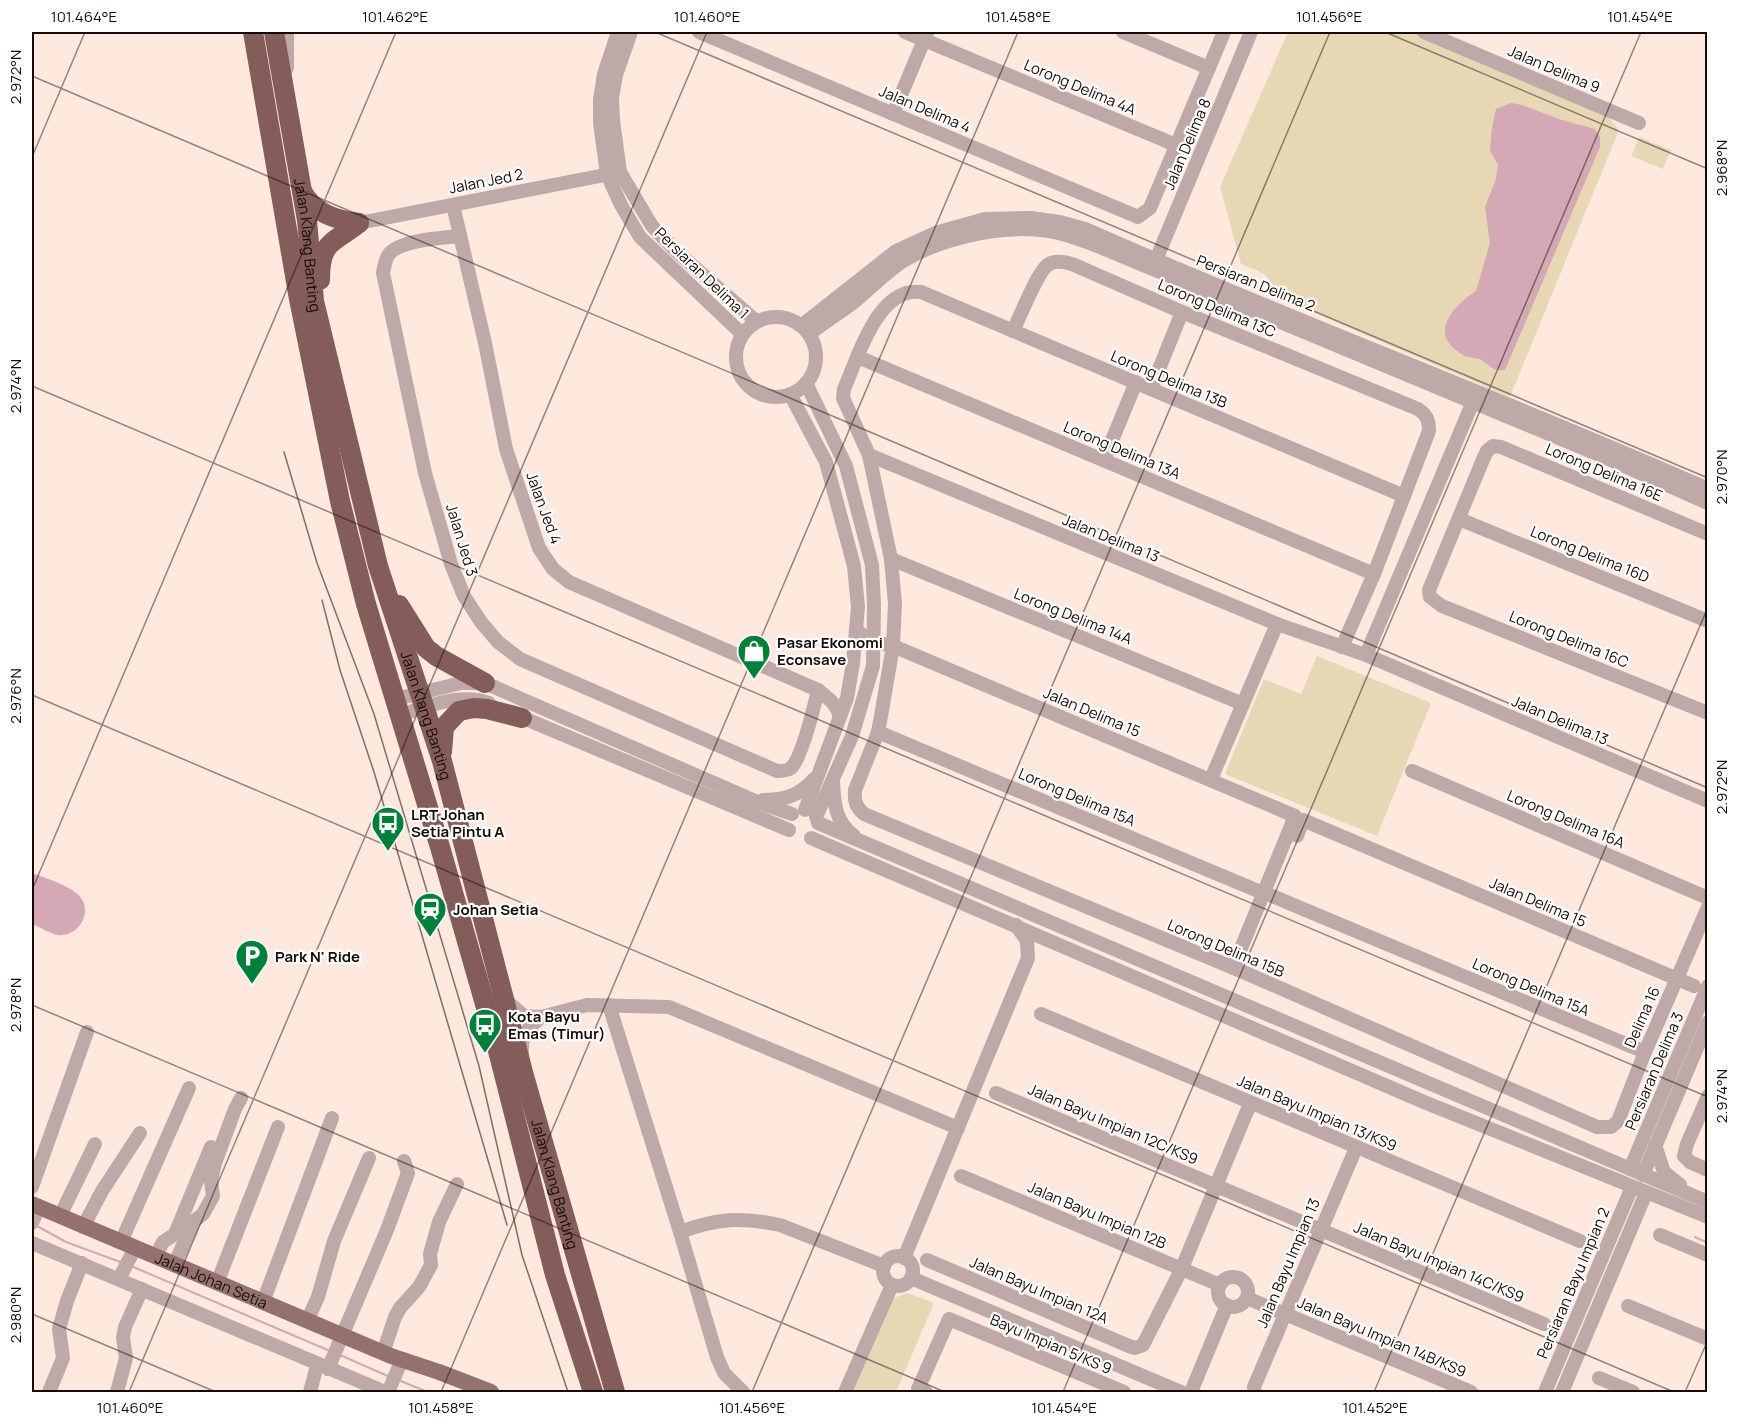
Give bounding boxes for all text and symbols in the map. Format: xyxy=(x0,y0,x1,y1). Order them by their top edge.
text: 101.464°E xyxy=(51,6,117,27)
text: 101.462°E xyxy=(362,6,428,27)
text: 101.460°E xyxy=(674,6,740,27)
text: 101.458°E xyxy=(985,6,1051,27)
text: 101.456°E xyxy=(1296,6,1362,27)
text: 101.454°E xyxy=(1607,6,1673,27)
street label: Jalan Delima 9 xyxy=(1505,40,1603,98)
text: 2.972°N xyxy=(5,50,26,104)
street label: Lorong Delima 4A xyxy=(1021,54,1140,120)
street label: Jalan Delima 4 xyxy=(876,80,974,138)
street label: Jalan Delima 8 xyxy=(1158,95,1216,193)
text: 2.968°N xyxy=(1711,140,1732,196)
street label: Jalan Jed 2 xyxy=(447,164,525,198)
street label: Jalan Klang Banting xyxy=(289,177,327,314)
street label: Persiaran Delima 1 xyxy=(650,222,754,324)
street label: Persiaran Delima 2 xyxy=(1193,250,1319,316)
street label: Lorong Delima 13C xyxy=(1155,274,1279,342)
street label: Lorong Delima 13B xyxy=(1108,345,1230,413)
text: 2.974°N xyxy=(5,359,26,413)
street label: Lorong Delima 13A xyxy=(1060,416,1184,484)
street label: Lorong Delima 16E xyxy=(1542,438,1666,506)
text: 2.970°N xyxy=(1711,449,1732,505)
street label: Jalan Jed 4 xyxy=(521,469,567,547)
street label: Jalan Jed 3 xyxy=(441,501,483,579)
street label: Jalan Delima 13 xyxy=(1059,509,1163,567)
street label: Lorong Delima 16D xyxy=(1527,521,1653,587)
street label: Lorong Delima 14A xyxy=(1011,583,1136,649)
street label: Lorong Delima 16C xyxy=(1506,605,1632,673)
place label: Pasar Ekonomi Econsave xyxy=(777,632,883,670)
shop icon: Pasar Ekonomi Econsave xyxy=(736,633,772,680)
street label: Jalan Klang Banting xyxy=(396,648,457,782)
text: 2.976°N xyxy=(5,668,26,724)
street label: Jalan Delima 15 xyxy=(1040,682,1144,742)
street label: Jalan Delima 13 xyxy=(1508,690,1612,750)
text: 2.972°N xyxy=(1711,760,1732,814)
street label: Lorong Delima 15A xyxy=(1015,763,1139,831)
street label: Lorong Delima 16A xyxy=(1504,785,1629,853)
place label: LRT Johan Setia Pintu A xyxy=(411,804,504,842)
bus stop icon: LRT Johan Setia Pintu A xyxy=(370,805,406,852)
street label: Jalan Delima 15 xyxy=(1486,872,1590,932)
station icon: Johan Setia xyxy=(412,891,448,938)
place label: Johan Setia xyxy=(453,899,538,920)
street label: Lorong Delima 15B xyxy=(1164,914,1288,982)
parking icon: Park N' Ride xyxy=(234,938,270,985)
place label: Park N' Ride xyxy=(275,946,360,967)
street label: Lorong Delima 15A xyxy=(1469,953,1593,1021)
text: 2.978°N xyxy=(5,978,26,1032)
street label: Delima 16 xyxy=(1619,983,1665,1051)
place label: Kota Bayu Emas (Timur) xyxy=(508,1006,605,1044)
bus stop icon: Kota Bayu Emas (Timur) xyxy=(467,1007,503,1054)
street label: Persiaran Delima 3 xyxy=(1620,1009,1688,1133)
text: 2.974°N xyxy=(1711,1069,1732,1123)
street label: Jalan Bayu Impian 13/KS9 xyxy=(1234,1070,1400,1156)
street label: Jalan Bayu Impian 12C/KS9 xyxy=(1025,1079,1201,1169)
street label: Jalan Klang Banting xyxy=(526,1117,584,1252)
street label: Jalan Bayu Impian 12B xyxy=(1025,1176,1169,1254)
street label: Jalan Bayu Impian 13 xyxy=(1251,1195,1325,1331)
street label: Persiaran Bayu Impian 2 xyxy=(1532,1204,1614,1362)
street label: Jalan Bayu Impian 14C/KS9 xyxy=(1351,1217,1527,1307)
street label: Jalan Johan Setia xyxy=(152,1247,271,1313)
street label: Jalan Bayu Impian 12A xyxy=(967,1251,1112,1329)
text: 2.980°N xyxy=(5,1287,26,1343)
street label: Jalan Bayu Impian 14B/KS9 xyxy=(1294,1292,1470,1382)
street label: Bayu Impian 5/KS 9 xyxy=(987,1309,1115,1379)
text: 101.460°E xyxy=(97,1397,163,1418)
text: 101.458°E xyxy=(408,1397,474,1418)
text: 101.456°E xyxy=(719,1397,785,1418)
text: 101.454°E xyxy=(1031,1397,1097,1418)
text: 101.452°E xyxy=(1343,1397,1407,1418)

